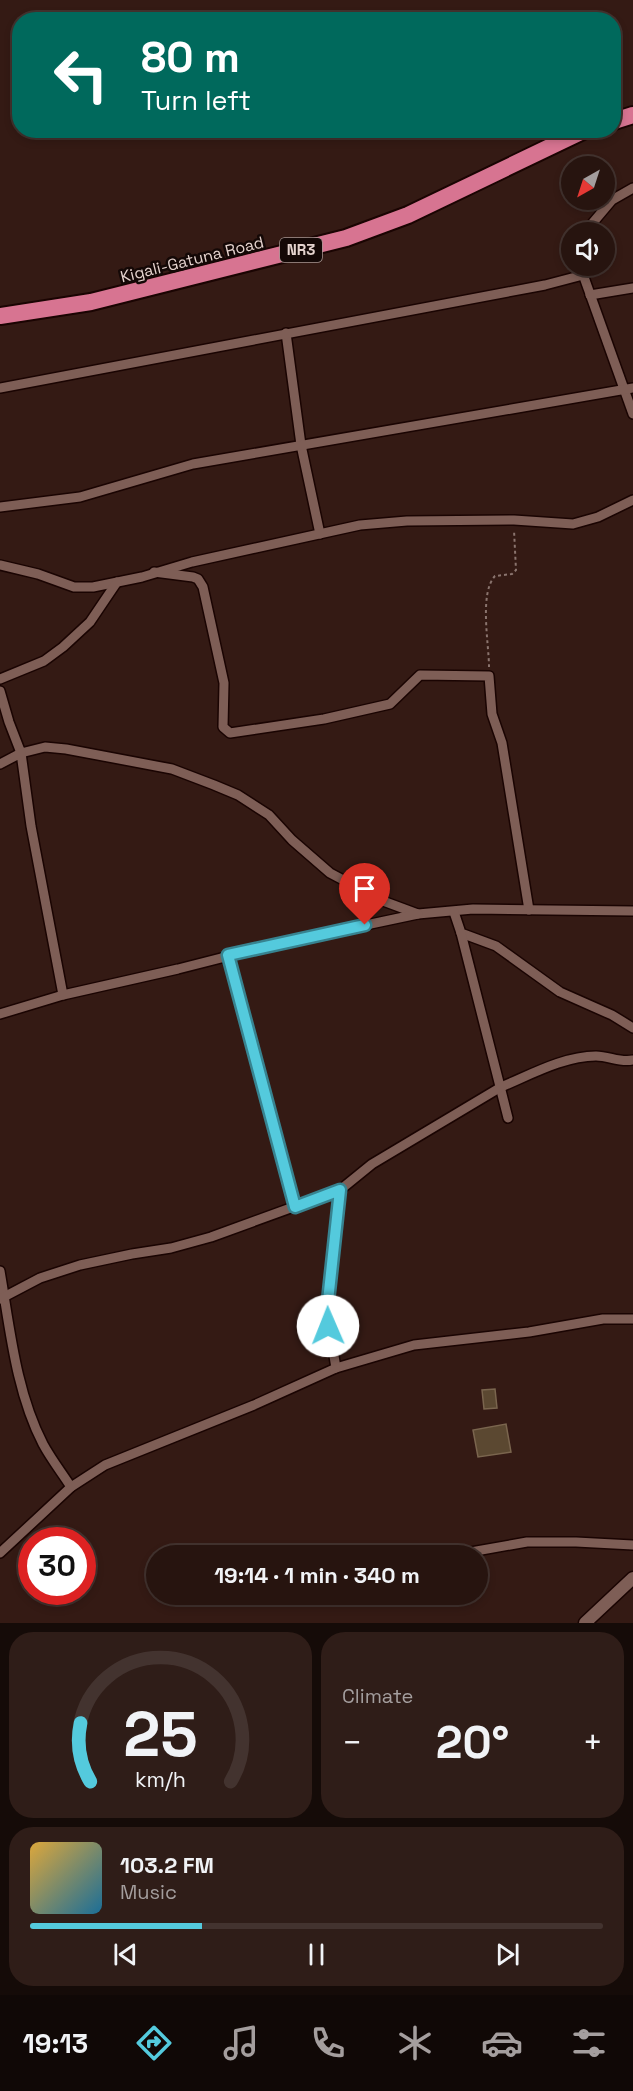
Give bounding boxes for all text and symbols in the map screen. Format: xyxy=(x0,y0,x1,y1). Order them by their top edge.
text: 80 m xyxy=(141,31,240,84)
icon: left xyxy=(42,36,120,114)
text: Turn left xyxy=(141,83,251,118)
north arrow xyxy=(561,156,615,210)
map controls xyxy=(561,156,615,276)
button: sound xyxy=(561,222,615,276)
street label: Kigali-Gatuna Road xyxy=(118,232,266,287)
road number: NR3 xyxy=(280,238,322,262)
pin xyxy=(339,863,390,925)
icon: arrive xyxy=(348,872,381,905)
position arrow xyxy=(296,1294,360,1358)
speed limit sign: 30 xyxy=(18,1527,96,1605)
text: 19:14 · 1 min · 340 m xyxy=(214,1561,420,1589)
text: Climate xyxy=(342,1683,413,1709)
text: 25 xyxy=(123,1695,198,1774)
text: 20° xyxy=(436,1714,509,1771)
text: − xyxy=(342,1722,362,1764)
text: + xyxy=(583,1722,603,1764)
text: km/h xyxy=(135,1766,186,1793)
text: 103.2 FM xyxy=(120,1851,214,1879)
text: Music xyxy=(120,1879,177,1905)
icon: previous xyxy=(109,1938,142,1971)
icon: pause xyxy=(300,1938,333,1971)
icon: next xyxy=(491,1938,524,1971)
icon: directions xyxy=(133,2022,175,2064)
icon: music xyxy=(220,2022,262,2064)
icon: phone xyxy=(307,2022,349,2064)
icon: climate xyxy=(394,2022,436,2064)
icon: car xyxy=(481,2022,523,2064)
icon: filters xyxy=(568,2022,610,2064)
text: 19:13 xyxy=(23,2026,88,2061)

